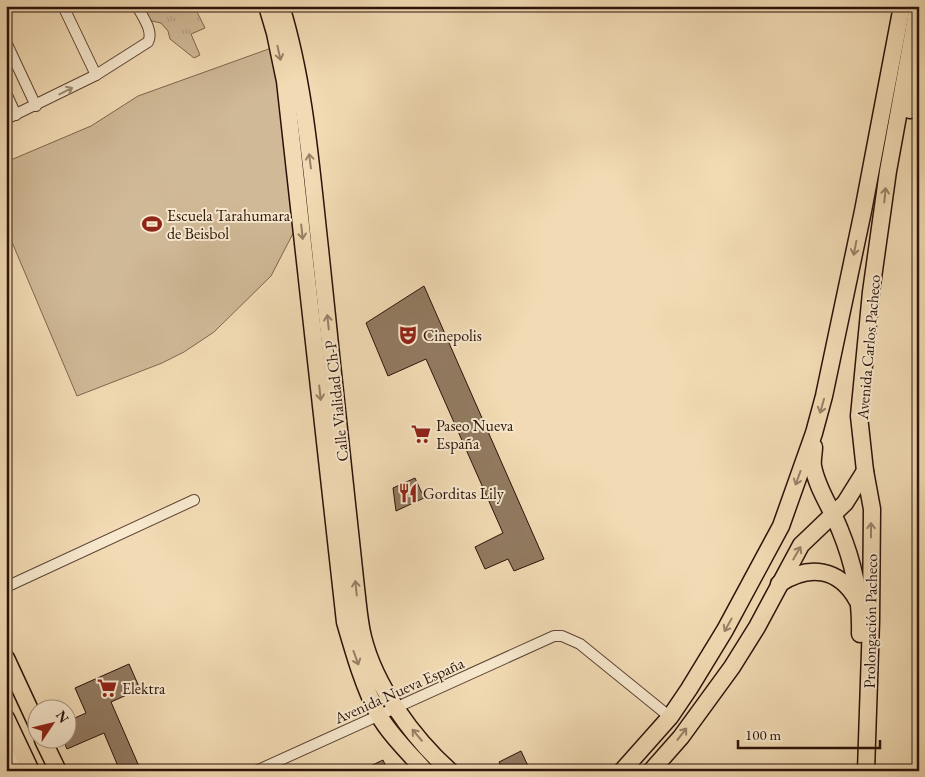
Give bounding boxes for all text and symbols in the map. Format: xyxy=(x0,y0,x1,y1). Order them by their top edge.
one-way arrow xyxy=(275,45,284,61)
one-way arrow xyxy=(58,85,73,95)
one-way arrow xyxy=(305,153,315,169)
one-way arrow xyxy=(880,187,890,203)
place label: Escuela Tarahumara de Beisbol xyxy=(167,205,291,244)
sports icon: Escuela Tarahumara de Beisbol xyxy=(141,213,163,235)
one-way arrow xyxy=(297,223,307,239)
one-way arrow xyxy=(850,239,860,255)
street label: Avenida Carlos Pacheco xyxy=(852,274,885,421)
one-way arrow xyxy=(323,314,333,330)
theatre icon: Cinepolis xyxy=(397,324,419,346)
place label: Cinepolis xyxy=(423,325,482,346)
street label: Calle Vialidad Ch-P xyxy=(320,339,353,463)
one-way arrow xyxy=(315,385,325,401)
one-way arrow xyxy=(816,398,826,414)
place label: Paseo Nueva España xyxy=(436,415,514,454)
supermarket icon: Paseo Nueva España xyxy=(410,423,432,445)
one-way arrow xyxy=(793,470,802,486)
restaurant icon: Gorditas Lily xyxy=(397,482,419,504)
place label: Gorditas Lily xyxy=(423,483,505,504)
one-way arrow xyxy=(867,522,876,538)
one-way arrow xyxy=(792,545,802,560)
street label: Prolongación Pacheco xyxy=(859,553,882,689)
one-way arrow xyxy=(351,580,361,596)
one-way arrow xyxy=(723,617,733,632)
one-way arrow xyxy=(352,649,361,665)
street label: Avenida Nueva España xyxy=(330,652,468,729)
supermarket icon: Elektra xyxy=(96,677,118,699)
place label: Elektra xyxy=(122,678,166,699)
north arrow xyxy=(28,700,78,750)
text: N xyxy=(52,707,74,727)
scale bar xyxy=(738,717,880,749)
text: 100 m xyxy=(745,725,782,744)
one-way arrow xyxy=(677,728,688,741)
one-way arrow xyxy=(412,729,423,742)

